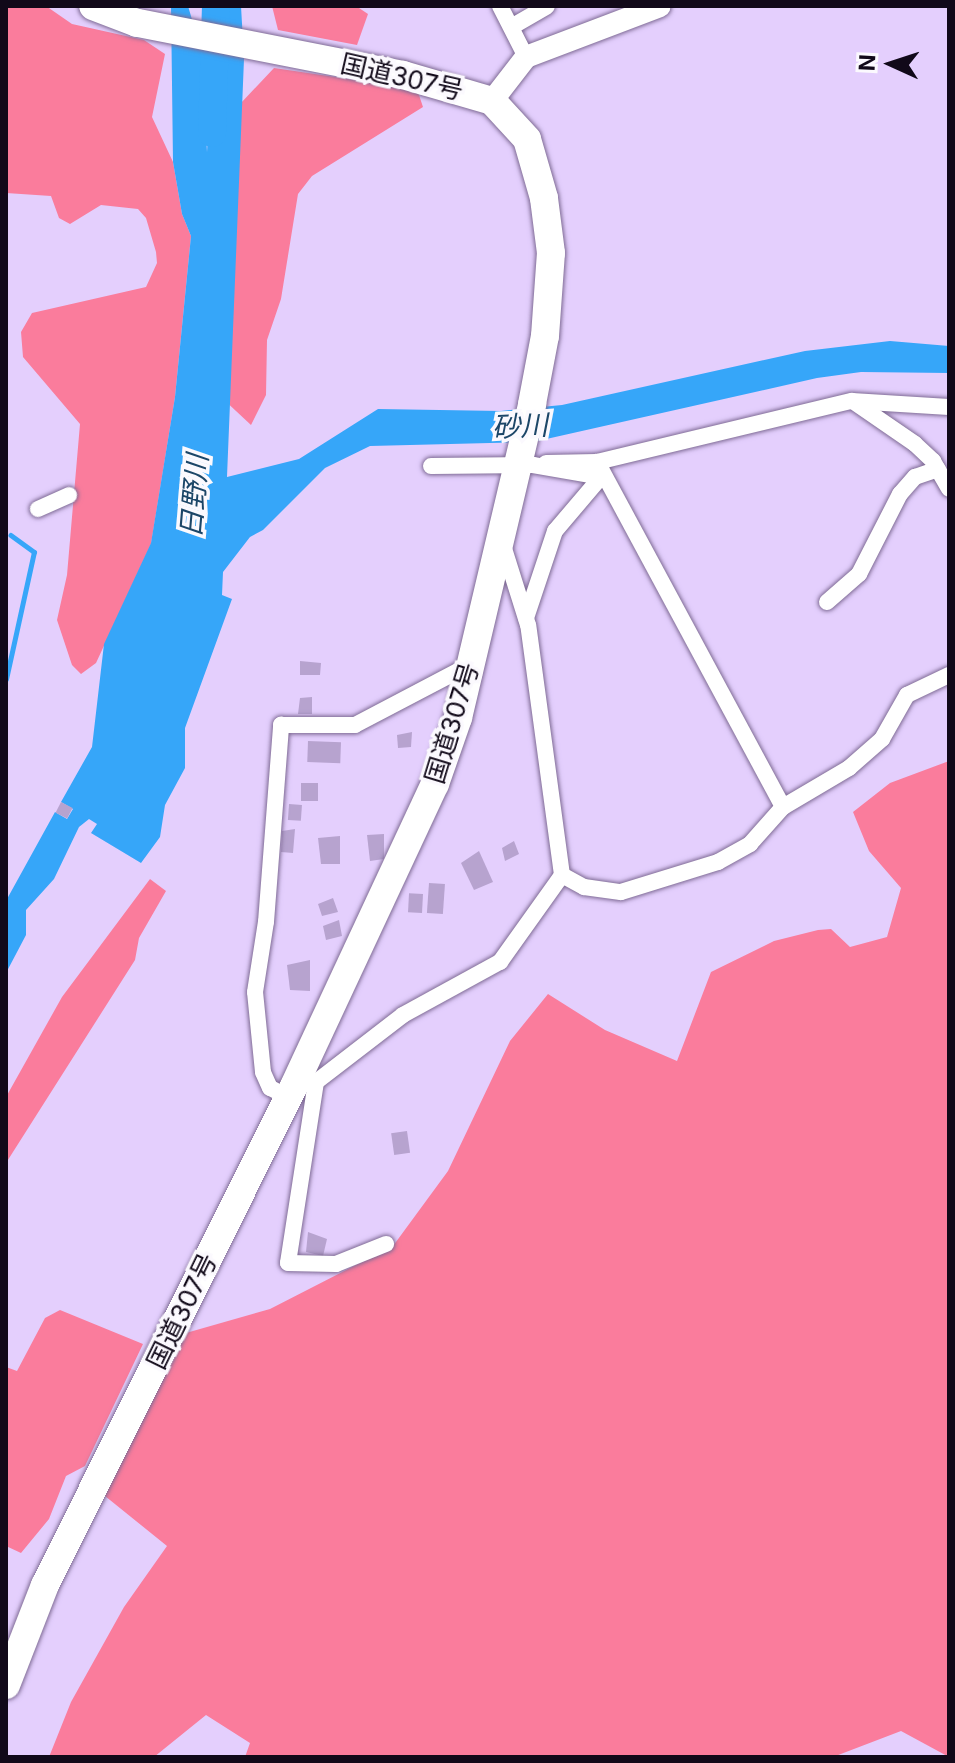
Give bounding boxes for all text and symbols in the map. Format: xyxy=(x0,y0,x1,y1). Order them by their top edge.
north arrow xyxy=(851,24,931,104)
street label: 国道307号 xyxy=(338,48,466,106)
text: N xyxy=(854,54,880,72)
water label: 砂川 xyxy=(491,408,549,444)
water label: 日野川 xyxy=(174,453,214,539)
street label: 国道307号 xyxy=(419,659,485,787)
street label: 国道307号 xyxy=(141,1248,223,1374)

